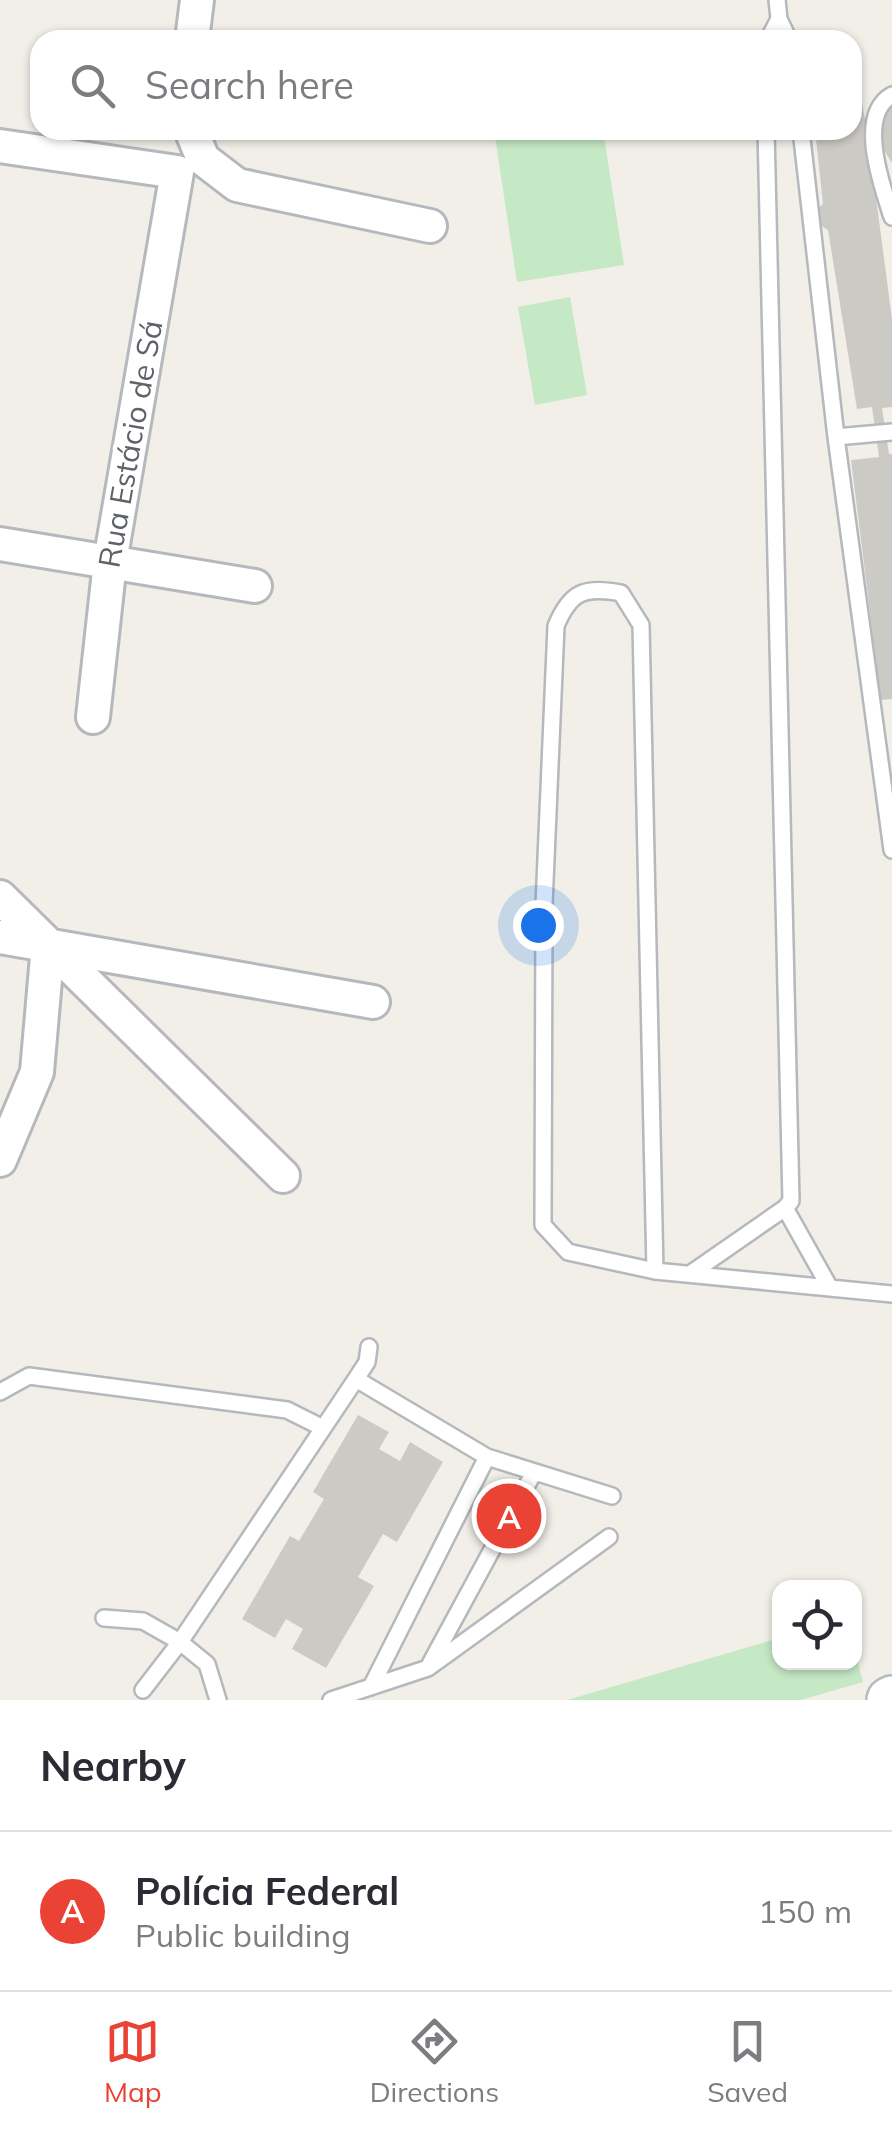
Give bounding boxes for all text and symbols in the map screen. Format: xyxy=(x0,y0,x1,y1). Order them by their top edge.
search box xyxy=(30,30,862,140)
icon: search xyxy=(65,58,120,113)
text: Search here xyxy=(145,61,354,109)
street label: Rua Estácio de Sá xyxy=(90,317,170,570)
your location xyxy=(513,900,564,951)
pin: A xyxy=(476,1478,542,1554)
map controls xyxy=(772,1580,862,1670)
button: locate xyxy=(772,1580,862,1670)
text: Nearby xyxy=(40,1739,186,1792)
text: Polícia Federal xyxy=(135,1867,399,1915)
text: A xyxy=(60,1891,85,1931)
text: 150 m xyxy=(758,1891,852,1931)
text: Public building xyxy=(135,1915,350,1955)
tab: Map xyxy=(104,2014,162,2109)
tab: Directions xyxy=(370,2014,499,2109)
tab: Saved xyxy=(707,2014,788,2109)

